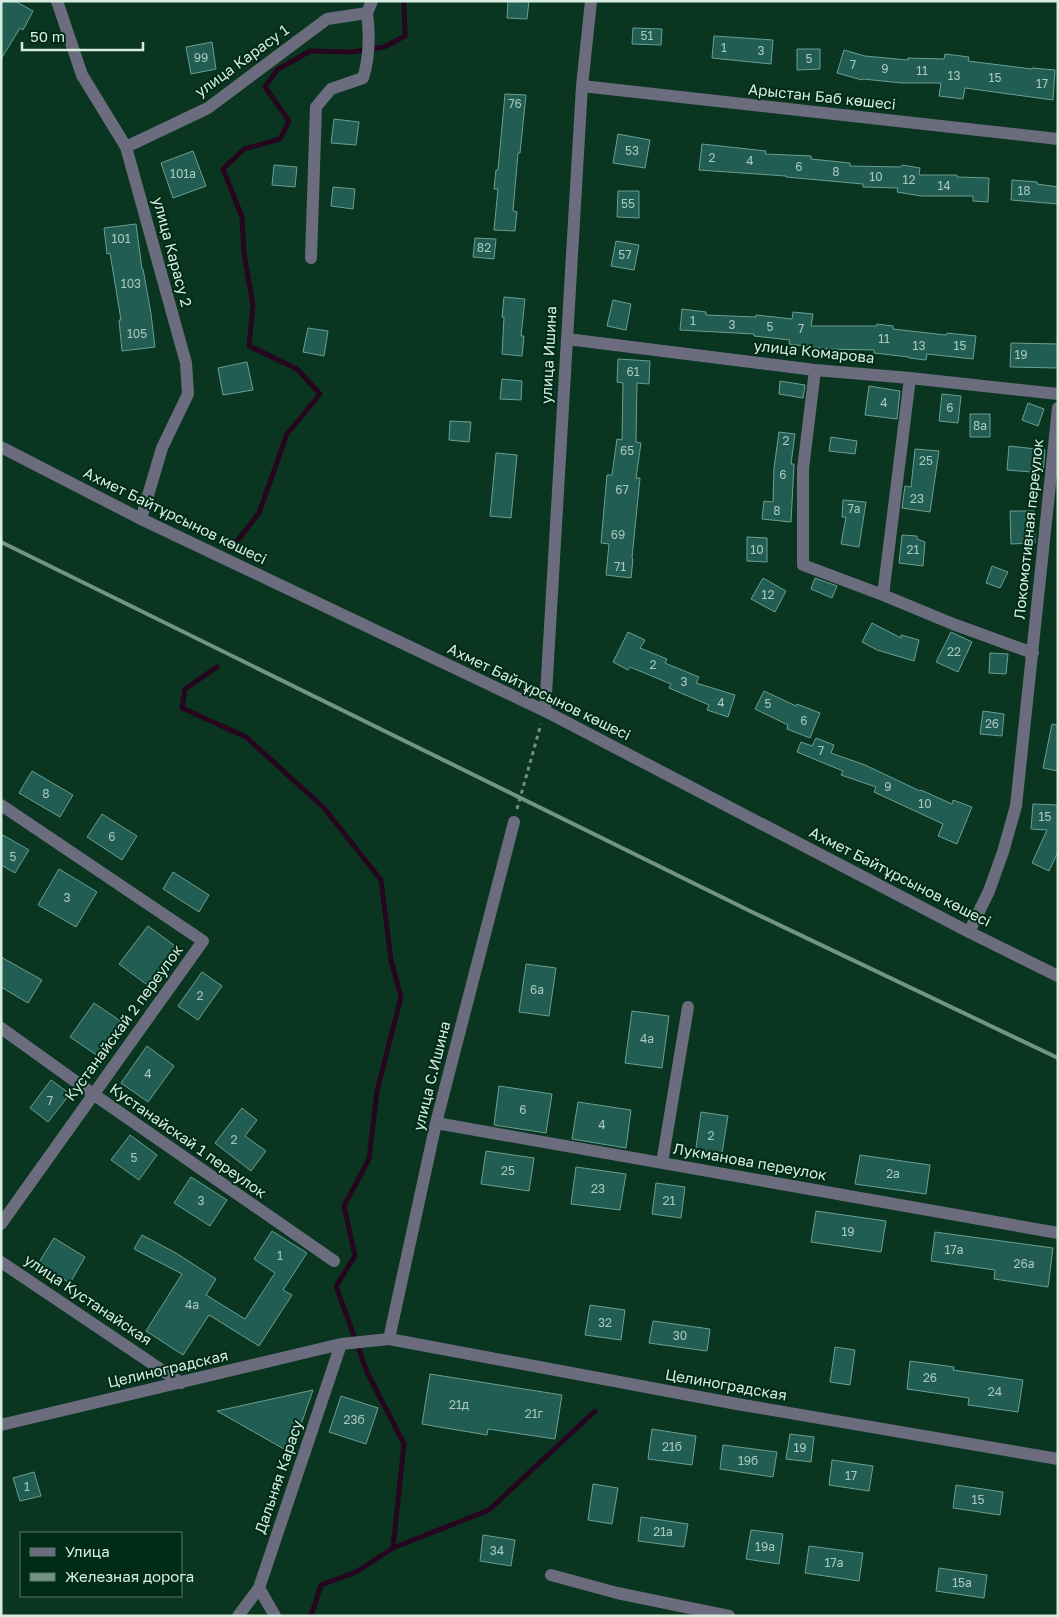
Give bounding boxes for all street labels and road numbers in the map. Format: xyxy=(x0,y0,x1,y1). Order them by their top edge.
street label: улица Карасу 1 xyxy=(191,20,292,100)
street label: Арыстан Баб көшесі xyxy=(747,79,897,113)
street label: улица Карасу 2 xyxy=(150,195,196,309)
street label: улица Ишина xyxy=(536,306,560,404)
street label: улица Комарова xyxy=(753,336,875,366)
street label: Локомотивная переулок xyxy=(1010,437,1046,620)
street label: Ахмет Байтұрсынов көшесі xyxy=(81,463,270,568)
street label: Ахмет Байтұрсынов көшесі xyxy=(445,639,634,744)
street label: Ахмет Байтұрсынов көшесі xyxy=(806,822,994,931)
street label: Кустанайскай 2 переулок xyxy=(60,940,186,1104)
street label: улица С.Ишина xyxy=(409,1019,453,1132)
street label: Кустанайскай 1 переулок xyxy=(107,1079,271,1201)
street label: Лукманова переулок xyxy=(672,1139,829,1183)
street label: улица Кустанайская xyxy=(21,1250,156,1349)
street label: Целиноградская xyxy=(106,1345,230,1391)
street label: Целиноградская xyxy=(664,1364,788,1404)
street label: Дальняя Карасу xyxy=(250,1417,306,1536)

